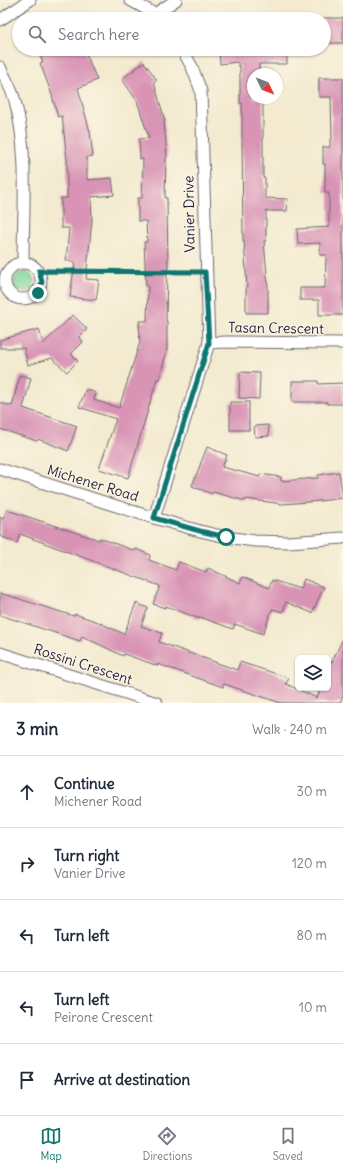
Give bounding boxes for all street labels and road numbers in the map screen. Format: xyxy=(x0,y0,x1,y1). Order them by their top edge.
street label: Vanier Drive xyxy=(179,175,199,253)
street label: Tasan Crescent xyxy=(228,318,324,338)
street label: Michener Road xyxy=(45,461,141,505)
street label: Rossini Crescent xyxy=(31,640,135,688)

